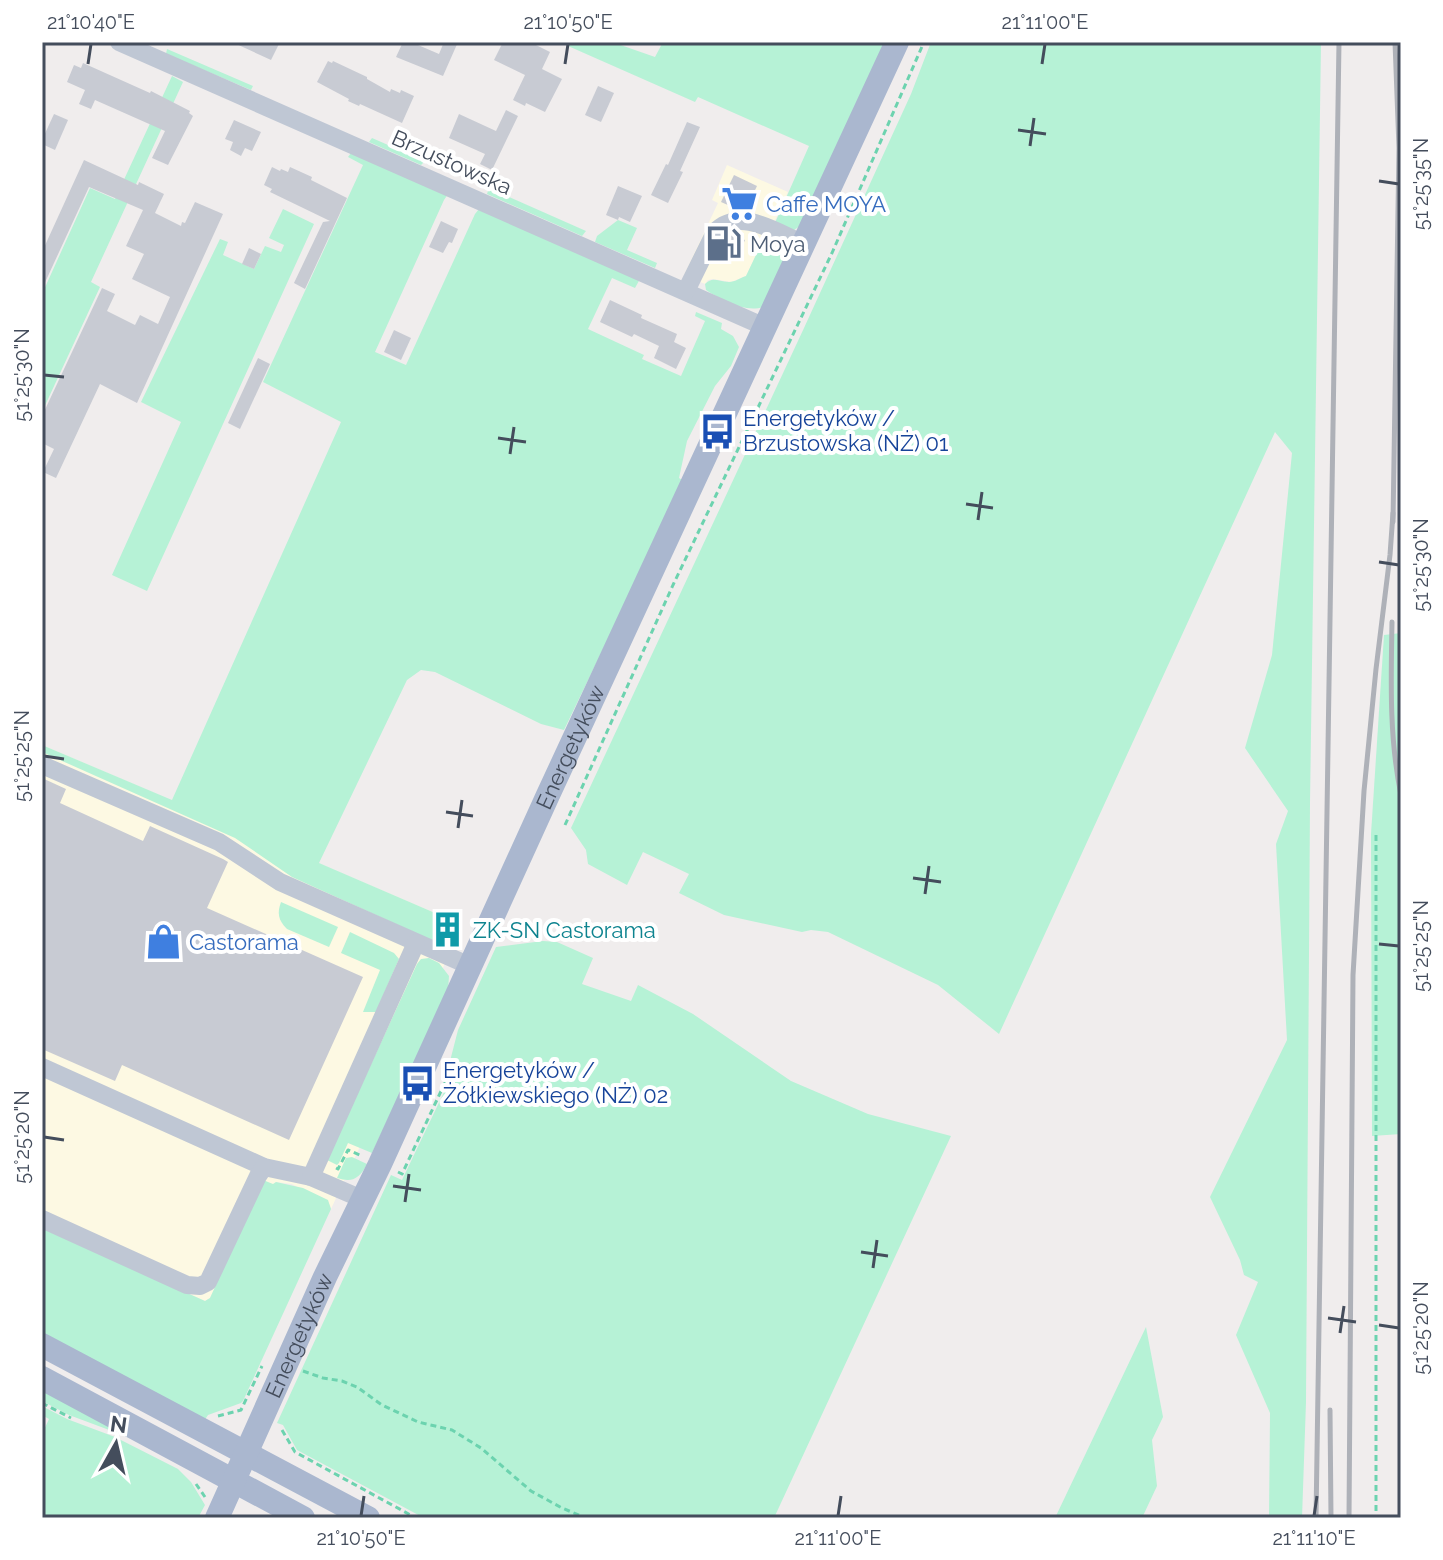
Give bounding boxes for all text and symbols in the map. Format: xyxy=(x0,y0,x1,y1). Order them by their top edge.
text: 21°10'40"E xyxy=(47,10,135,34)
text: 21°10'50"E xyxy=(523,10,613,34)
text: 21°11'00"E xyxy=(1002,10,1088,34)
street label: Brzustowska xyxy=(388,124,516,200)
text: 51°25'35"N xyxy=(1409,138,1433,230)
supermarket icon: Caffe MOYA xyxy=(721,185,759,223)
place label: Caffe MOYA xyxy=(766,191,886,217)
fuel station icon: Moya xyxy=(705,225,743,263)
place label: Moya xyxy=(750,231,805,257)
text: 51°25'30"N xyxy=(10,328,34,422)
place label: Energetyków / Brzustowska (NŻ) 01 xyxy=(743,405,948,456)
bus stop icon: Energetyków / Brzustowska (NŻ) 01 xyxy=(698,412,736,450)
text: 51°25'30"N xyxy=(1409,518,1433,612)
street label: Energetyków xyxy=(530,681,610,813)
text: 51°25'25"N xyxy=(10,710,34,802)
text: 51°25'25"N xyxy=(1409,900,1433,992)
building icon: ZK-SN Castorama xyxy=(428,911,466,949)
place label: ZK-SN Castorama xyxy=(473,917,656,943)
shop icon: Castorama xyxy=(144,923,182,961)
place label: Castorama xyxy=(189,929,299,955)
place label: Energetyków / Żółkiewskiego (NŻ) 02 xyxy=(443,1057,668,1108)
bus stop icon: Energetyków / Żółkiewskiego (NŻ) 02 xyxy=(398,1064,436,1102)
text: 51°25'20"N xyxy=(10,1090,34,1184)
street label: Energetyków xyxy=(260,1269,338,1402)
text: 51°25'20"N xyxy=(1409,1281,1433,1375)
north arrow xyxy=(76,1404,156,1484)
text: N xyxy=(109,1410,129,1438)
text: 21°10'50"E xyxy=(316,1526,406,1550)
text: 21°11'00"E xyxy=(795,1526,881,1550)
text: 21°11'10"E xyxy=(1272,1526,1356,1550)

